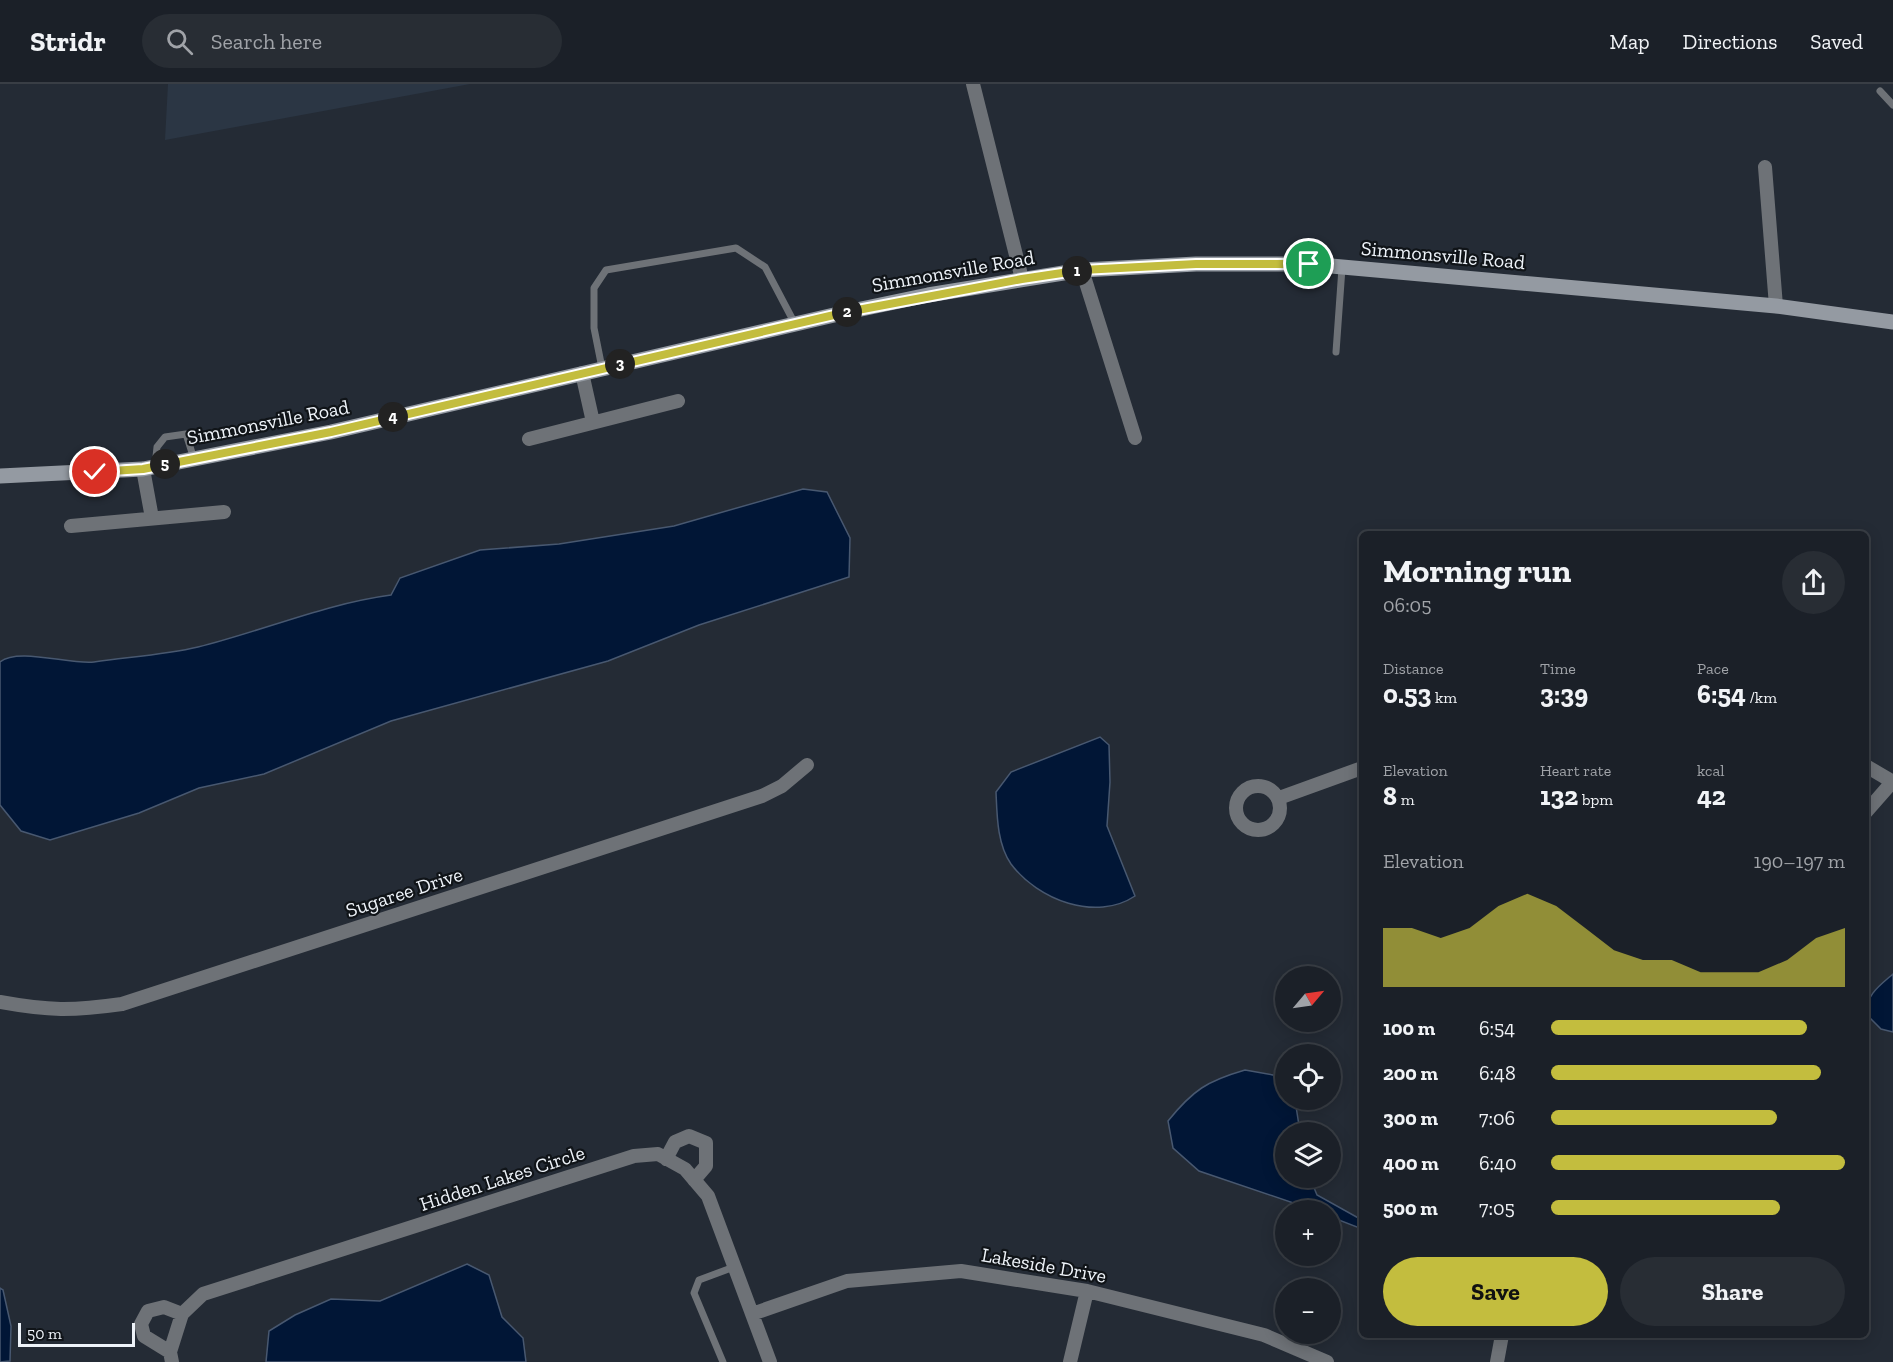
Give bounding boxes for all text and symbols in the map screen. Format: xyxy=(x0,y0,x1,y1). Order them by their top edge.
search box xyxy=(142,14,562,68)
text: Stridr xyxy=(30,25,106,58)
icon: search xyxy=(163,25,196,58)
text: Search here xyxy=(211,28,322,55)
text: Map xyxy=(1610,29,1650,54)
text: Directions xyxy=(1683,29,1777,54)
text: Saved xyxy=(1810,29,1863,54)
street label: Simmonsville Road xyxy=(1360,236,1526,274)
pin xyxy=(1283,238,1334,289)
street label: Simmonsville Road xyxy=(870,245,1036,297)
icon: arrive xyxy=(1292,247,1325,280)
pin: 1 xyxy=(1062,256,1092,286)
text: 1 xyxy=(1074,261,1080,280)
pin: 2 xyxy=(832,297,862,327)
text: 2 xyxy=(843,302,851,321)
pin: 3 xyxy=(605,349,635,379)
text: 3 xyxy=(616,354,624,373)
street label: Simmonsville Road xyxy=(185,395,351,449)
pin: 4 xyxy=(378,402,408,432)
text: 4 xyxy=(388,407,398,426)
pin xyxy=(69,446,120,497)
pin: 5 xyxy=(150,449,180,479)
text: 5 xyxy=(161,454,169,473)
icon: check xyxy=(78,455,111,488)
text: Morning run xyxy=(1383,551,1571,590)
button: share xyxy=(1782,551,1845,614)
text: 06:05 xyxy=(1383,593,1431,617)
text: Distance xyxy=(1383,659,1444,678)
text: Time xyxy=(1540,659,1576,678)
text: Pace xyxy=(1697,659,1729,678)
text: 0.53 xyxy=(1383,678,1431,710)
text: 3:39 xyxy=(1540,678,1588,710)
text: 6:54 xyxy=(1697,678,1746,710)
text: km xyxy=(1431,688,1457,707)
text: /km xyxy=(1746,688,1777,707)
text: Elevation xyxy=(1383,761,1448,780)
text: Heart rate xyxy=(1540,761,1611,780)
text: kcal xyxy=(1697,761,1724,780)
text: 8 xyxy=(1383,780,1397,812)
text: 132 xyxy=(1540,780,1578,812)
text: 42 xyxy=(1697,780,1726,812)
text: m xyxy=(1397,790,1414,809)
text: bpm xyxy=(1578,790,1613,809)
text: Elevation xyxy=(1383,849,1464,873)
text: 190–197 m xyxy=(1754,849,1845,873)
street label: Sugaree Drive xyxy=(343,862,465,922)
north arrow xyxy=(1275,966,1341,1032)
map controls xyxy=(1275,966,1341,1344)
text: 100 m xyxy=(1383,1016,1435,1040)
text: 6:54 xyxy=(1479,1016,1515,1040)
button: locate xyxy=(1275,1044,1341,1110)
text: 200 m xyxy=(1383,1061,1438,1085)
text: 6:48 xyxy=(1479,1061,1516,1085)
text: 300 m xyxy=(1383,1106,1438,1130)
text: 7:06 xyxy=(1479,1106,1515,1130)
button: layers xyxy=(1275,1122,1341,1188)
street label: Hidden Lakes Circle xyxy=(416,1140,588,1216)
text: 400 m xyxy=(1383,1151,1439,1175)
text: 6:40 xyxy=(1479,1151,1516,1175)
text: 500 m xyxy=(1383,1196,1438,1220)
text: 7:05 xyxy=(1479,1196,1515,1220)
button: + xyxy=(1275,1200,1341,1266)
street label: Lakeside Drive xyxy=(980,1242,1108,1288)
button: Save xyxy=(1383,1257,1608,1326)
button: Share xyxy=(1620,1257,1845,1326)
button: − xyxy=(1275,1278,1341,1344)
scale bar xyxy=(18,1320,135,1348)
text: 50 m xyxy=(27,1324,62,1343)

